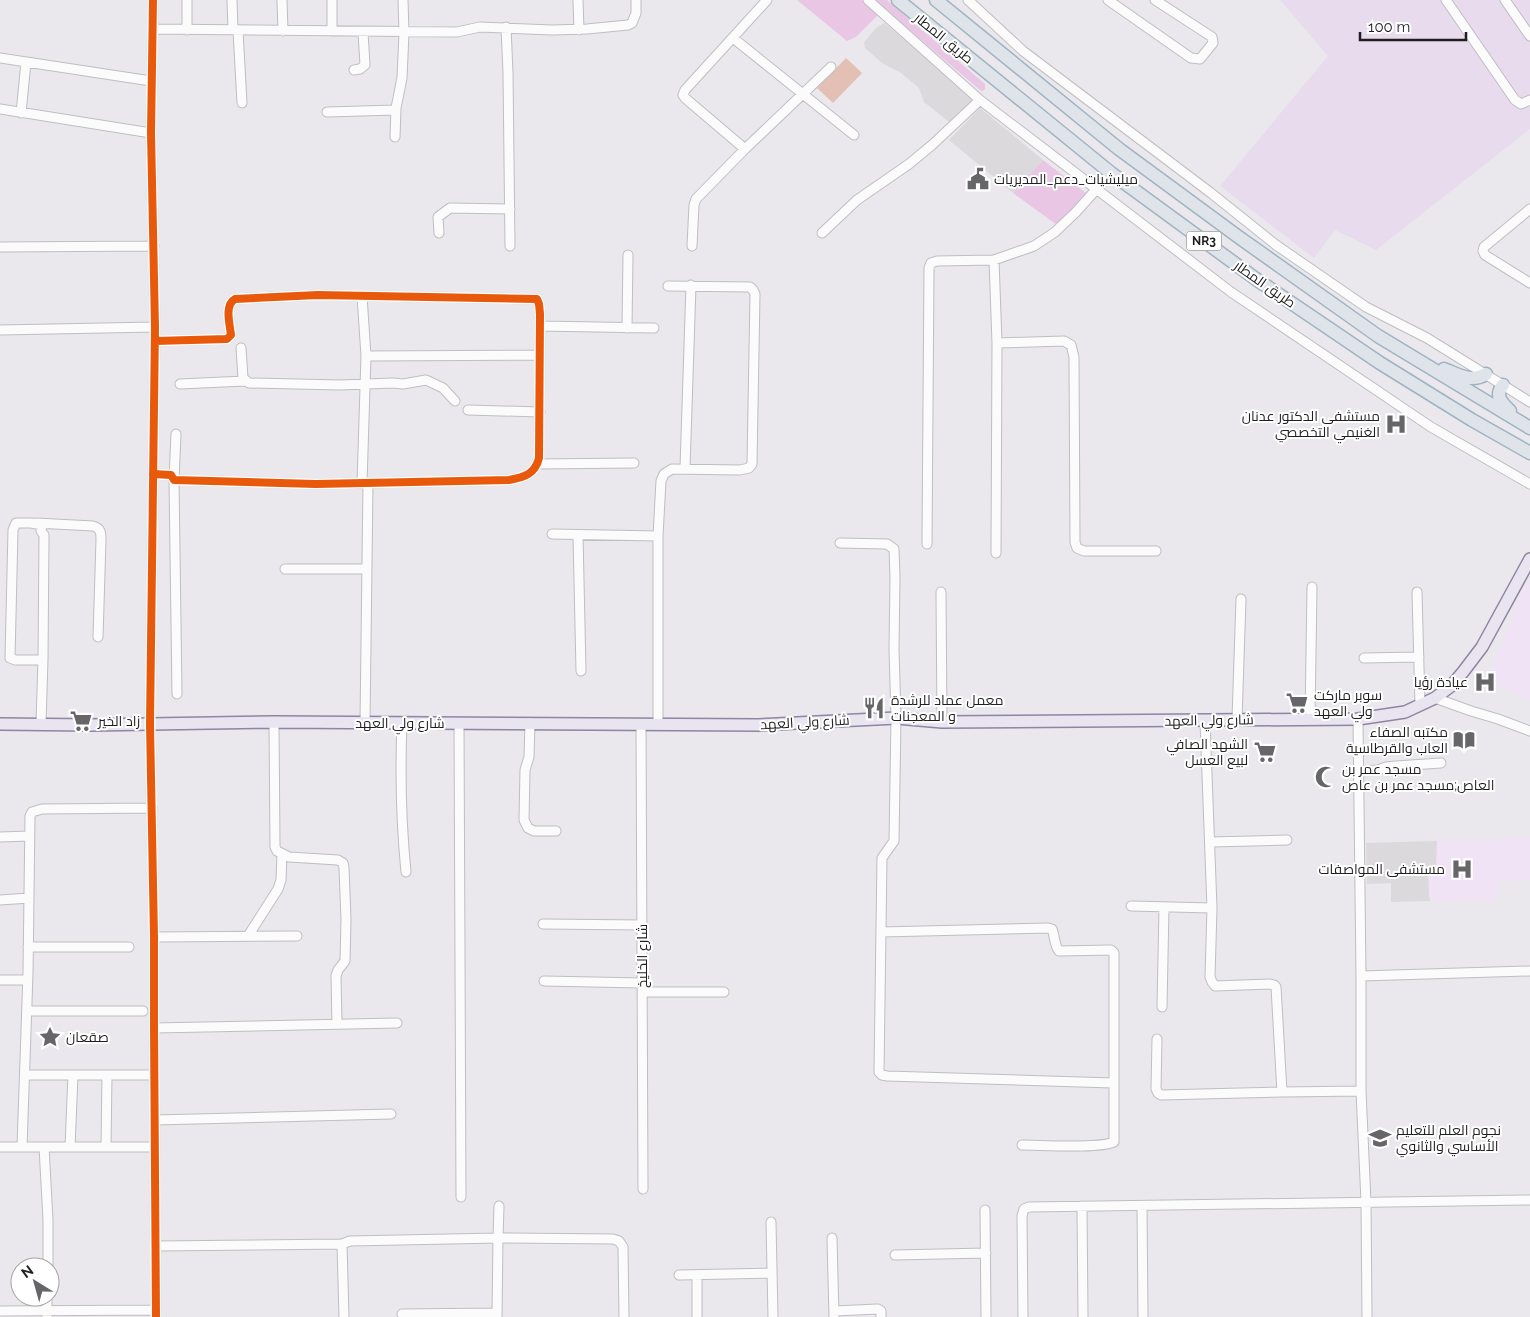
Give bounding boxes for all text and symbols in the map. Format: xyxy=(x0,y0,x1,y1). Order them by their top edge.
street label: طريق المطار xyxy=(910,9,977,67)
scale bar xyxy=(1360,10,1466,42)
text: 100 m xyxy=(1368,18,1410,36)
public building icon: ميليشيات_دعم_المديريات xyxy=(965,166,991,192)
place label: ميليشيات_دعم_المديريات xyxy=(994,171,1138,189)
road number: NR3 xyxy=(1186,232,1222,250)
street label: طريق المطار xyxy=(1230,257,1299,312)
place label: مستشفي الدكتور عدنان الغنيمي التخصصي xyxy=(1242,408,1380,444)
hospital icon: مستشفي الدكتور عدنان الغنيمي التخصصي xyxy=(1383,411,1409,437)
hospital icon: عيادة رؤيا xyxy=(1472,669,1498,695)
place label: عيادة رؤيا xyxy=(1414,674,1468,690)
place label: سوبر ماركت ولي العهد xyxy=(1314,687,1382,723)
supermarket icon: سوبر ماركت ولي العهد xyxy=(1284,690,1310,716)
place label: معمل عماد للرشدة و المعجنات xyxy=(891,692,1004,724)
restaurant icon: معمل عماد للرشدة و المعجنات xyxy=(861,695,887,721)
supermarket icon: زاد الخير xyxy=(68,708,94,734)
street label: شارع ولي العهد xyxy=(1164,711,1254,733)
street label: شارع ولي العهد xyxy=(760,712,850,736)
place label: زاد الخير xyxy=(97,713,140,729)
street label: شارع ولي العهد xyxy=(355,715,445,735)
place label: مكتبه الصفاء العاب والقرطاسية xyxy=(1346,724,1448,756)
library icon: مكتبه الصفاء العاب والقرطاسية xyxy=(1451,727,1477,753)
place label: الشهد الصافي لبيع العسل xyxy=(1166,736,1248,769)
supermarket icon: الشهد الصافي لبيع العسل xyxy=(1252,739,1278,765)
place label: مسجد عمر بن العاص;مسجد عمر بن عاص xyxy=(1342,761,1494,793)
mosque icon: مسجد عمر بن العاص;مسجد عمر بن عاص xyxy=(1313,764,1339,790)
hospital icon: مستشفى المواصفات xyxy=(1449,856,1475,882)
place label: مستشفى المواصفات xyxy=(1318,861,1445,877)
street label: شارع الخليخ xyxy=(634,924,651,988)
place icon: صقعان xyxy=(37,1024,63,1050)
place label: صقعان xyxy=(66,1029,109,1045)
place label: نجوم العلم للتعليم الأساسي والثانوي xyxy=(1396,1122,1501,1158)
school or university icon: نجوم العلم للتعليم الأساسي والثانوي xyxy=(1367,1125,1393,1151)
north arrow xyxy=(10,1257,60,1307)
text: N xyxy=(18,1262,36,1281)

